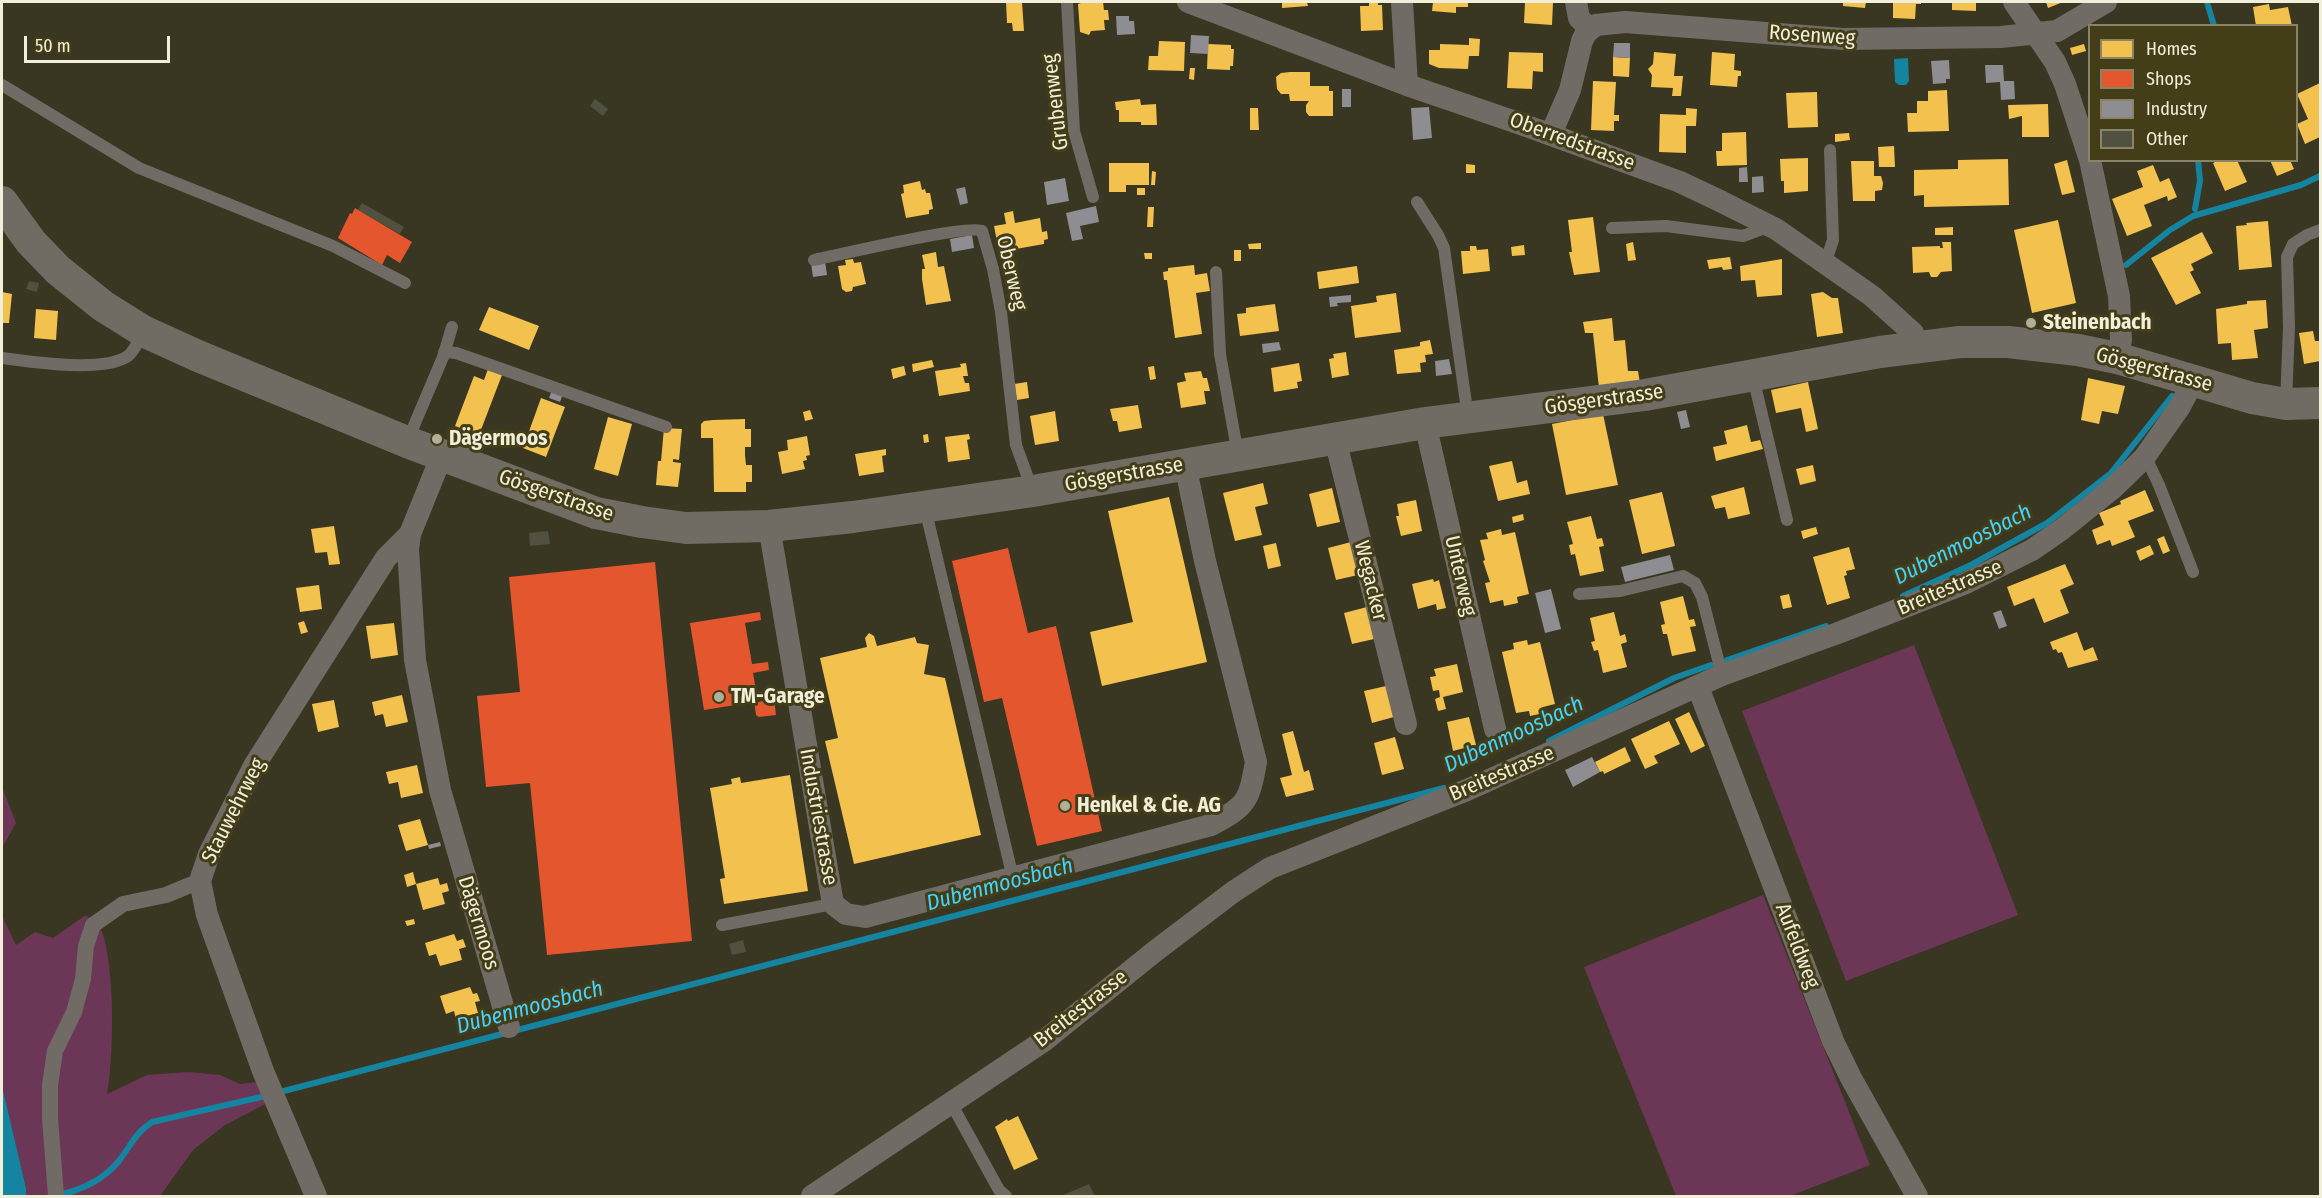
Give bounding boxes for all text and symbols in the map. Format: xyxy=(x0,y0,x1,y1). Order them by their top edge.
street label: Rosenweg xyxy=(1768,20,1856,52)
scale bar xyxy=(27,24,172,62)
legend xyxy=(2088,24,2298,162)
text: 50 m xyxy=(35,35,71,57)
text: Homes xyxy=(2146,38,2197,60)
street label: Grubenweg xyxy=(1038,52,1074,152)
text: Shops xyxy=(2146,68,2191,90)
text: Industry xyxy=(2146,98,2207,120)
street label: Oberredstrasse xyxy=(1506,108,1638,176)
text: Other xyxy=(2146,128,2188,150)
street label: Oberweg xyxy=(990,233,1032,313)
place label: Steinenbach xyxy=(2043,310,2151,336)
marker: Steinenbach xyxy=(2024,316,2038,330)
street label: Gösgerstrasse xyxy=(2093,342,2215,398)
street label: Gösgerstrasse xyxy=(1543,379,1665,421)
place label: Dägermoos xyxy=(449,426,547,452)
marker: Dägermoos xyxy=(430,432,444,446)
street label: Gösgerstrasse xyxy=(1063,452,1185,498)
street label: Gösgerstrasse xyxy=(495,465,617,527)
water label: Dubenmoosbach xyxy=(1890,499,2036,591)
street label: Unterweg xyxy=(1439,533,1481,619)
street label: Wegacker xyxy=(1348,538,1392,624)
street label: Breitestrasse xyxy=(1894,555,2006,621)
place label: TM-Garage xyxy=(731,684,825,710)
marker: TM-Garage xyxy=(712,690,726,704)
water label: Dubenmoosbach xyxy=(1440,691,1588,779)
street label: Breitestrasse xyxy=(1446,741,1558,807)
street label: Industriestrasse xyxy=(794,747,842,887)
street label: Stauwehrweg xyxy=(197,754,271,868)
place label: Henkel & Cie. AG xyxy=(1077,793,1221,819)
marker: Henkel & Cie. AG xyxy=(1058,799,1072,813)
water label: Dubenmoosbach xyxy=(924,853,1076,917)
street label: Dägermoos xyxy=(452,873,504,973)
street label: Aufeldweg xyxy=(1769,900,1825,992)
street label: Breitestrasse xyxy=(1029,965,1133,1053)
water label: Dubenmoosbach xyxy=(454,976,606,1040)

